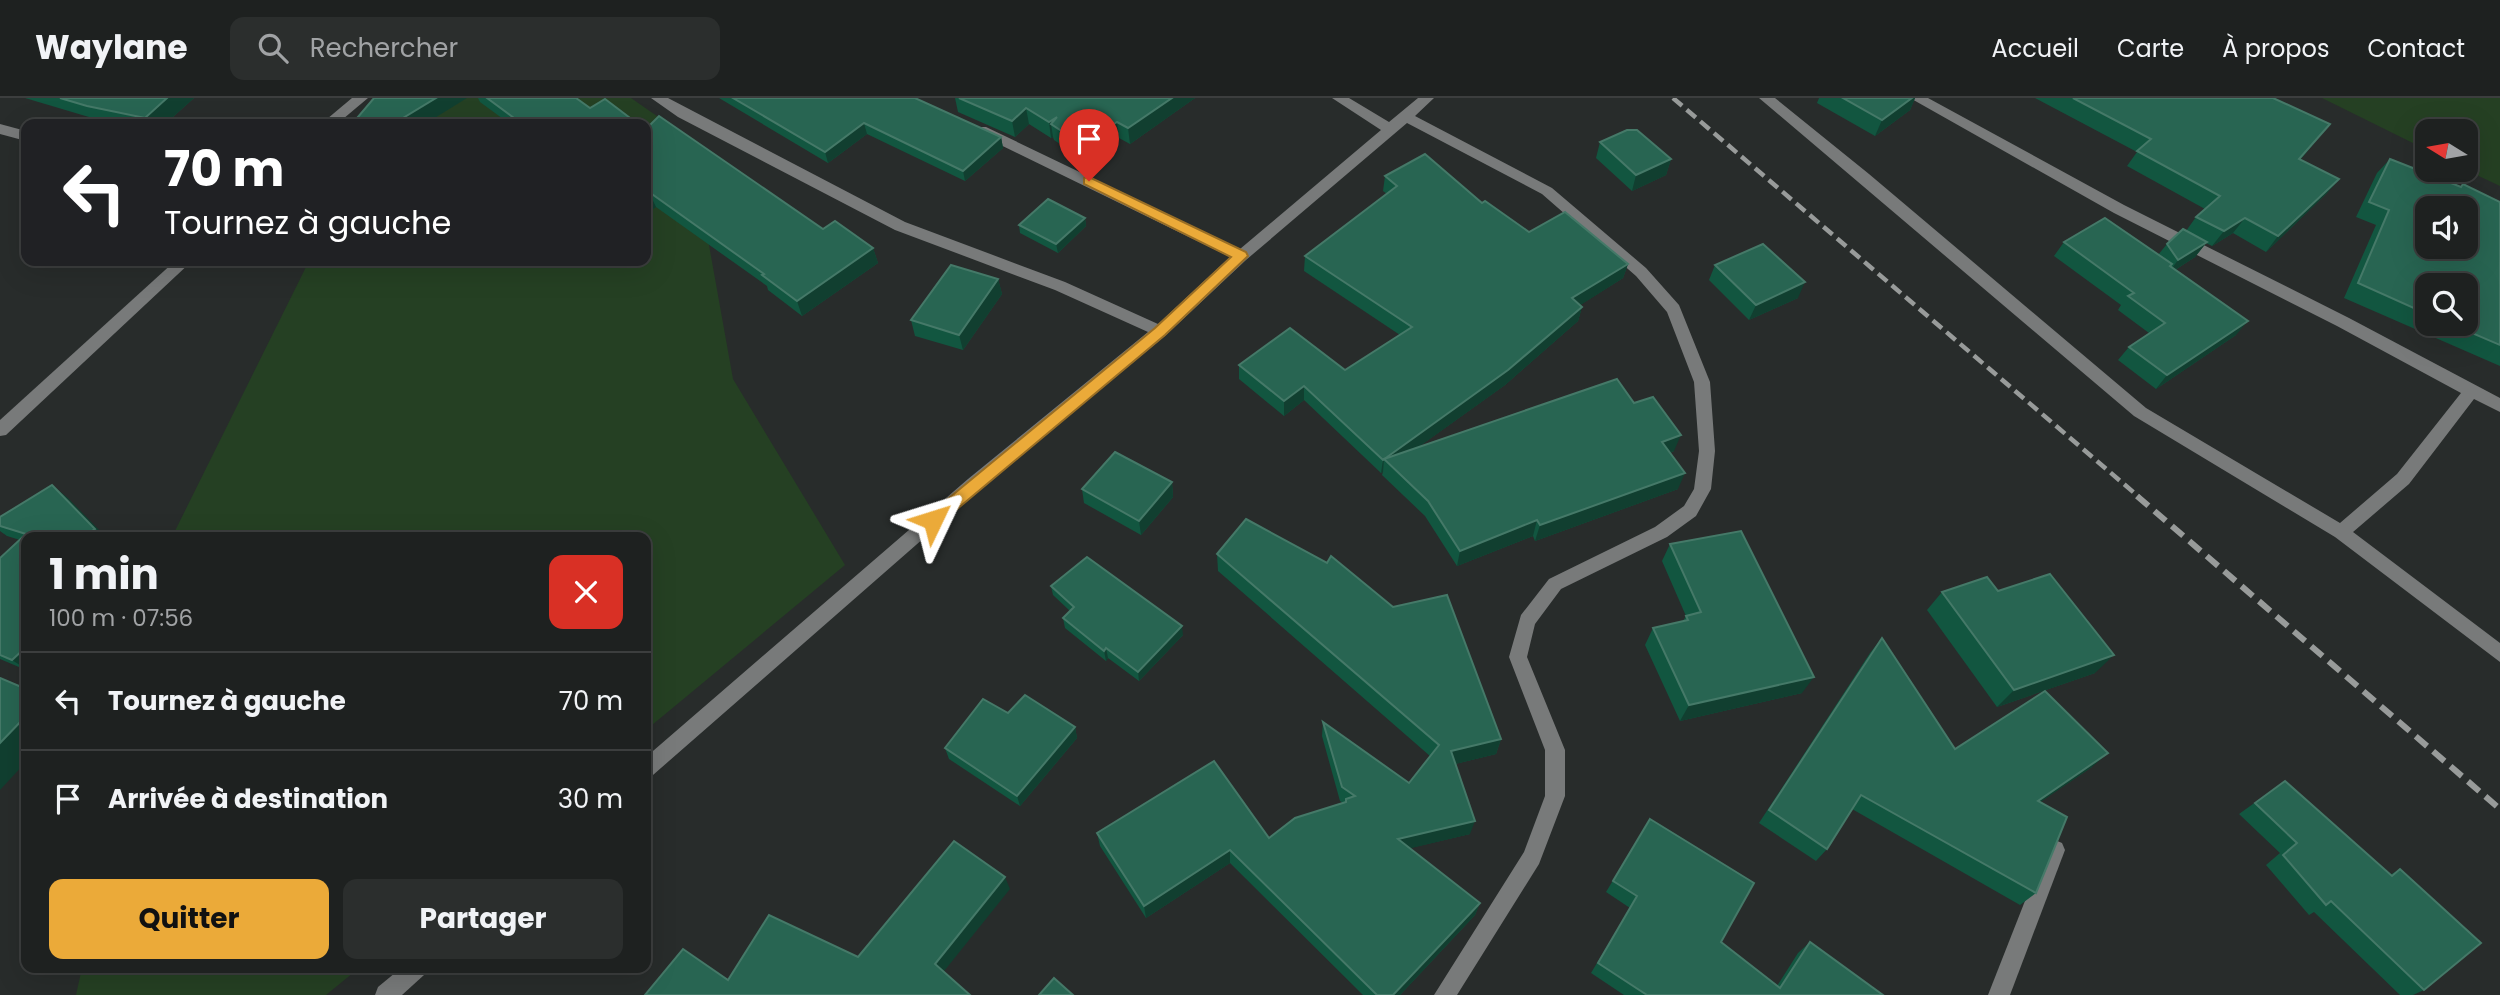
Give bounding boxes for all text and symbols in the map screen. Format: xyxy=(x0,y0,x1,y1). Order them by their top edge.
search box xyxy=(230,17,720,80)
text: Waylane xyxy=(35,24,188,71)
icon: search xyxy=(254,29,292,67)
text: Rechercher xyxy=(310,30,458,66)
text: Accueil xyxy=(1992,32,2079,65)
text: Carte xyxy=(2117,32,2184,65)
text: À propos xyxy=(2222,32,2329,65)
text: Contact xyxy=(2367,32,2465,65)
pin xyxy=(1059,109,1119,181)
north arrow xyxy=(2415,119,2478,182)
map controls xyxy=(2415,119,2478,336)
icon: arrive xyxy=(1070,120,1108,158)
text: 70 m xyxy=(164,135,284,203)
icon: left xyxy=(49,147,140,238)
button: sound xyxy=(2415,196,2478,259)
text: Tournez à gauche xyxy=(164,200,451,245)
button: search xyxy=(2415,273,2478,336)
position arrow xyxy=(896,483,970,557)
text: 1 min xyxy=(49,545,159,604)
button: close xyxy=(549,555,623,629)
text: 100 m · 07:56 xyxy=(49,602,193,634)
icon: left xyxy=(49,682,87,720)
text: Tournez à gauche xyxy=(108,683,346,719)
text: 70 m xyxy=(559,683,623,719)
icon: arrive xyxy=(49,780,87,818)
text: Arrivée à destination xyxy=(108,781,388,817)
text: 30 m xyxy=(558,781,623,817)
button: Quitter xyxy=(49,879,329,959)
button: Partager xyxy=(343,879,623,959)

